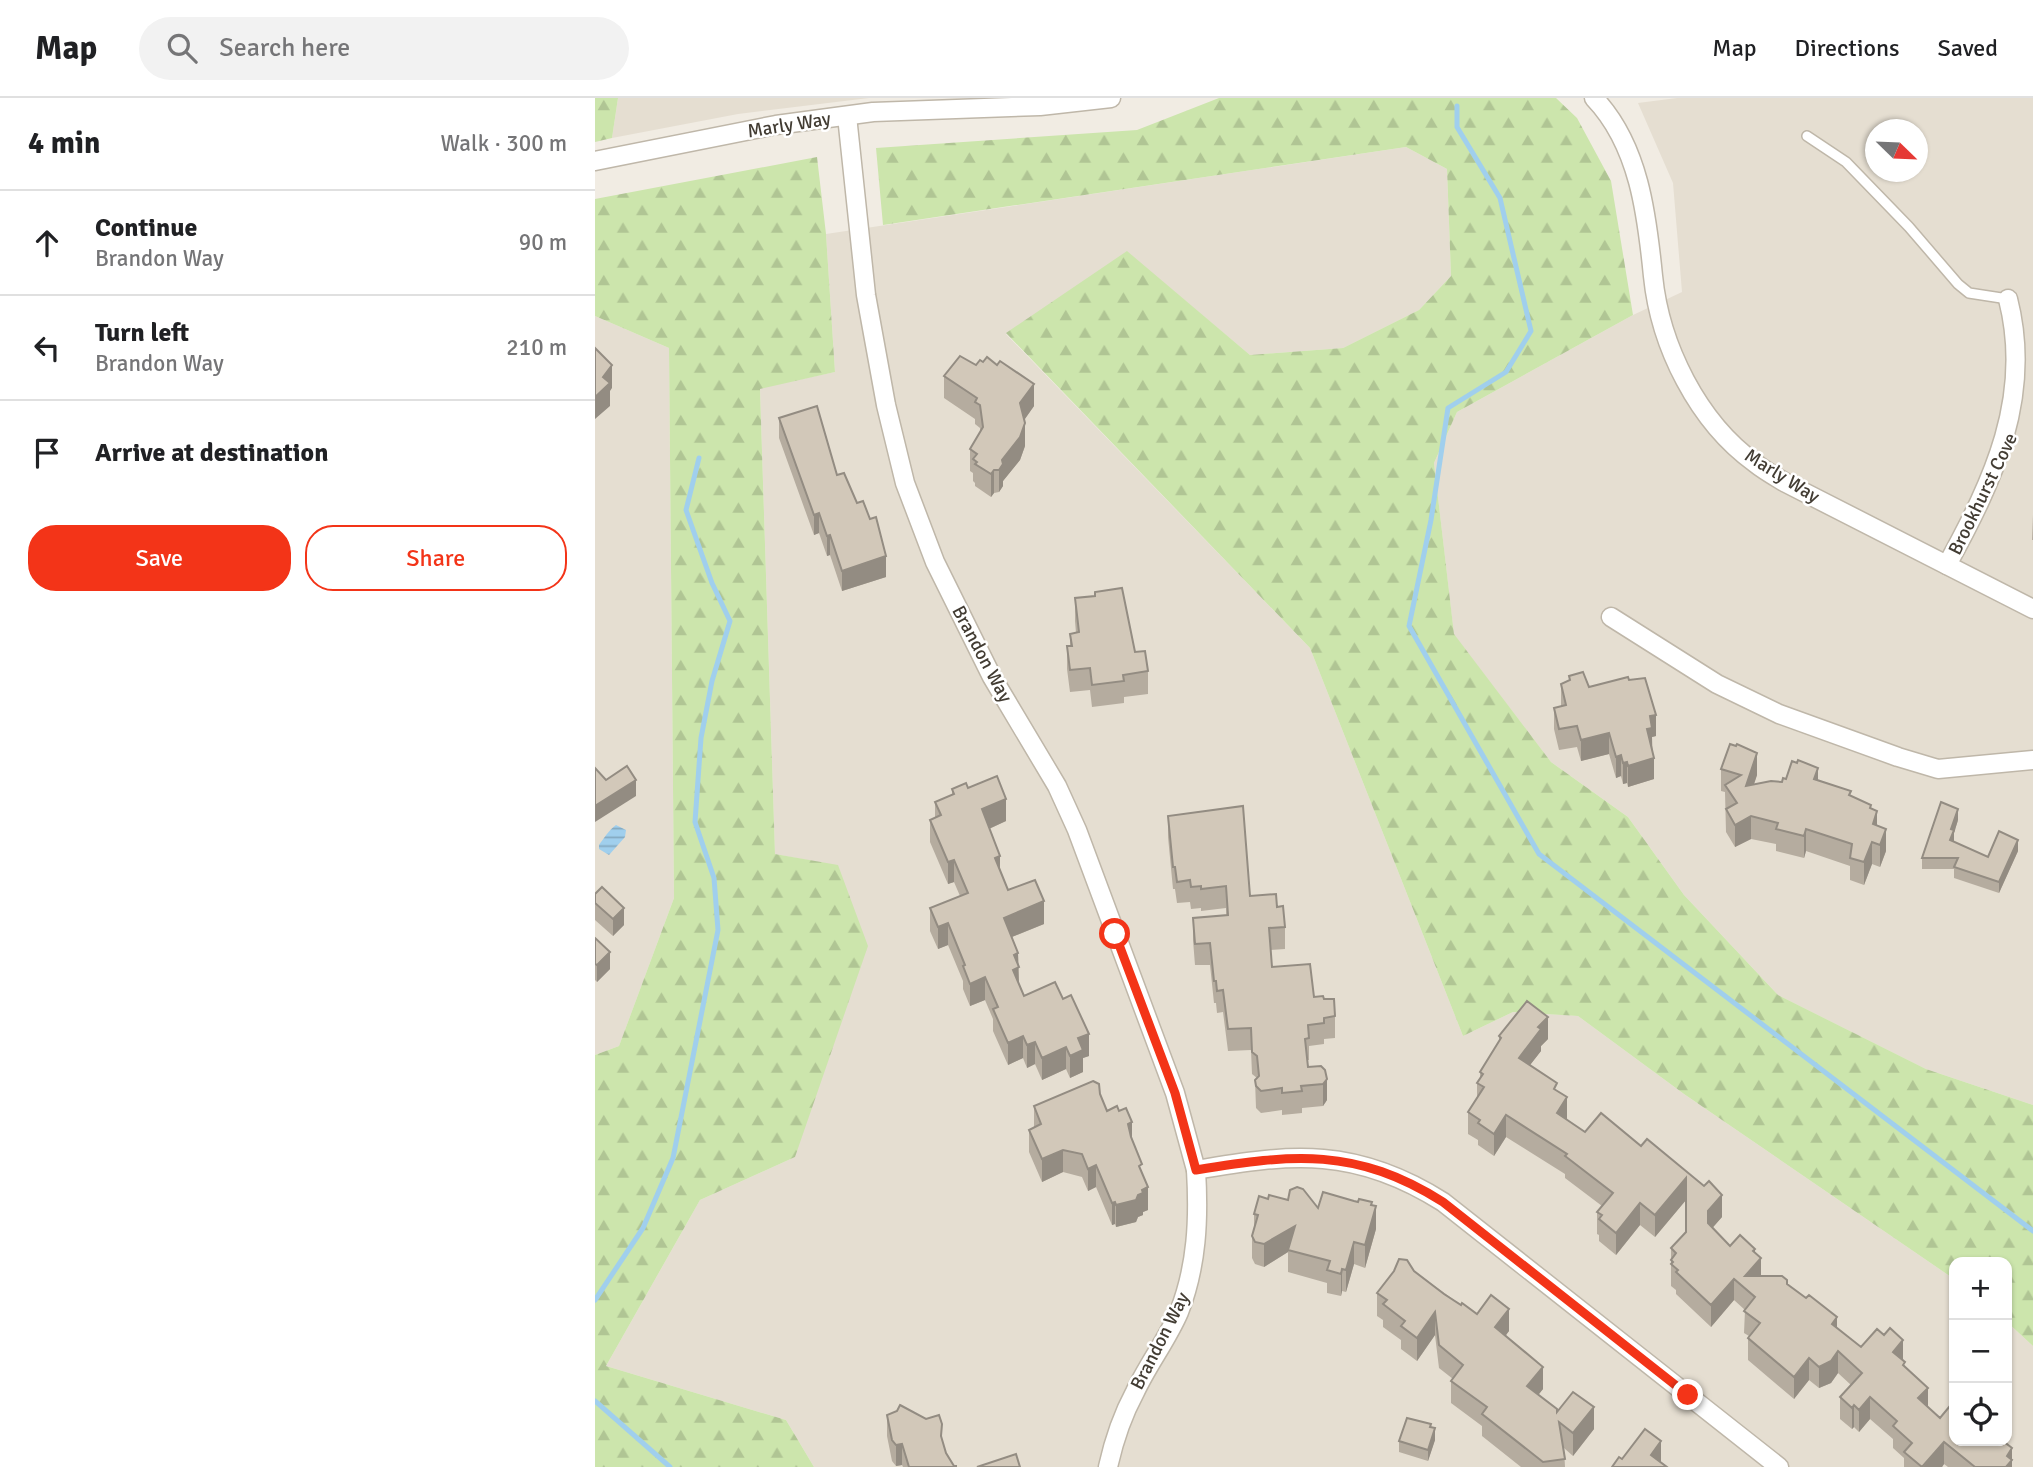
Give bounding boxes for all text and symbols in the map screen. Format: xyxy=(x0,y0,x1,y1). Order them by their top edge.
search box xyxy=(139,17,629,80)
text: Map xyxy=(35,28,97,69)
icon: search xyxy=(163,29,201,67)
text: Search here xyxy=(219,32,350,64)
text: Map xyxy=(1712,33,1757,63)
text: Directions xyxy=(1795,33,1900,63)
text: Saved xyxy=(1938,33,1998,63)
street label: Marly Way xyxy=(746,107,833,143)
north arrow xyxy=(1865,119,1928,182)
text: 4 min xyxy=(28,125,100,162)
text: Walk · 300 m xyxy=(441,129,567,158)
text: Continue xyxy=(95,212,197,244)
icon: ahead xyxy=(28,224,66,262)
text: 90 m xyxy=(519,228,567,257)
text: Brandon Way xyxy=(95,244,224,273)
text: Turn left xyxy=(95,317,189,349)
icon: left xyxy=(28,329,66,367)
text: 210 m xyxy=(506,333,567,362)
text: Brandon Way xyxy=(95,349,224,378)
street label: Brookhurst Cove xyxy=(1943,429,2023,559)
icon: arrive xyxy=(28,434,66,472)
text: Arrive at destination xyxy=(95,437,328,469)
street label: Marly Way xyxy=(1740,444,1824,509)
button: Save xyxy=(28,525,291,591)
button: Share xyxy=(305,525,567,591)
street label: Brandon Way xyxy=(946,601,1018,707)
route start xyxy=(1099,918,1130,949)
map controls xyxy=(1949,1257,2012,1446)
button: + xyxy=(1949,1257,2012,1320)
street label: Brandon Way xyxy=(1125,1288,1195,1394)
button: − xyxy=(1949,1320,2012,1383)
route end xyxy=(1672,1379,1703,1410)
button: locate xyxy=(1949,1383,2012,1446)

